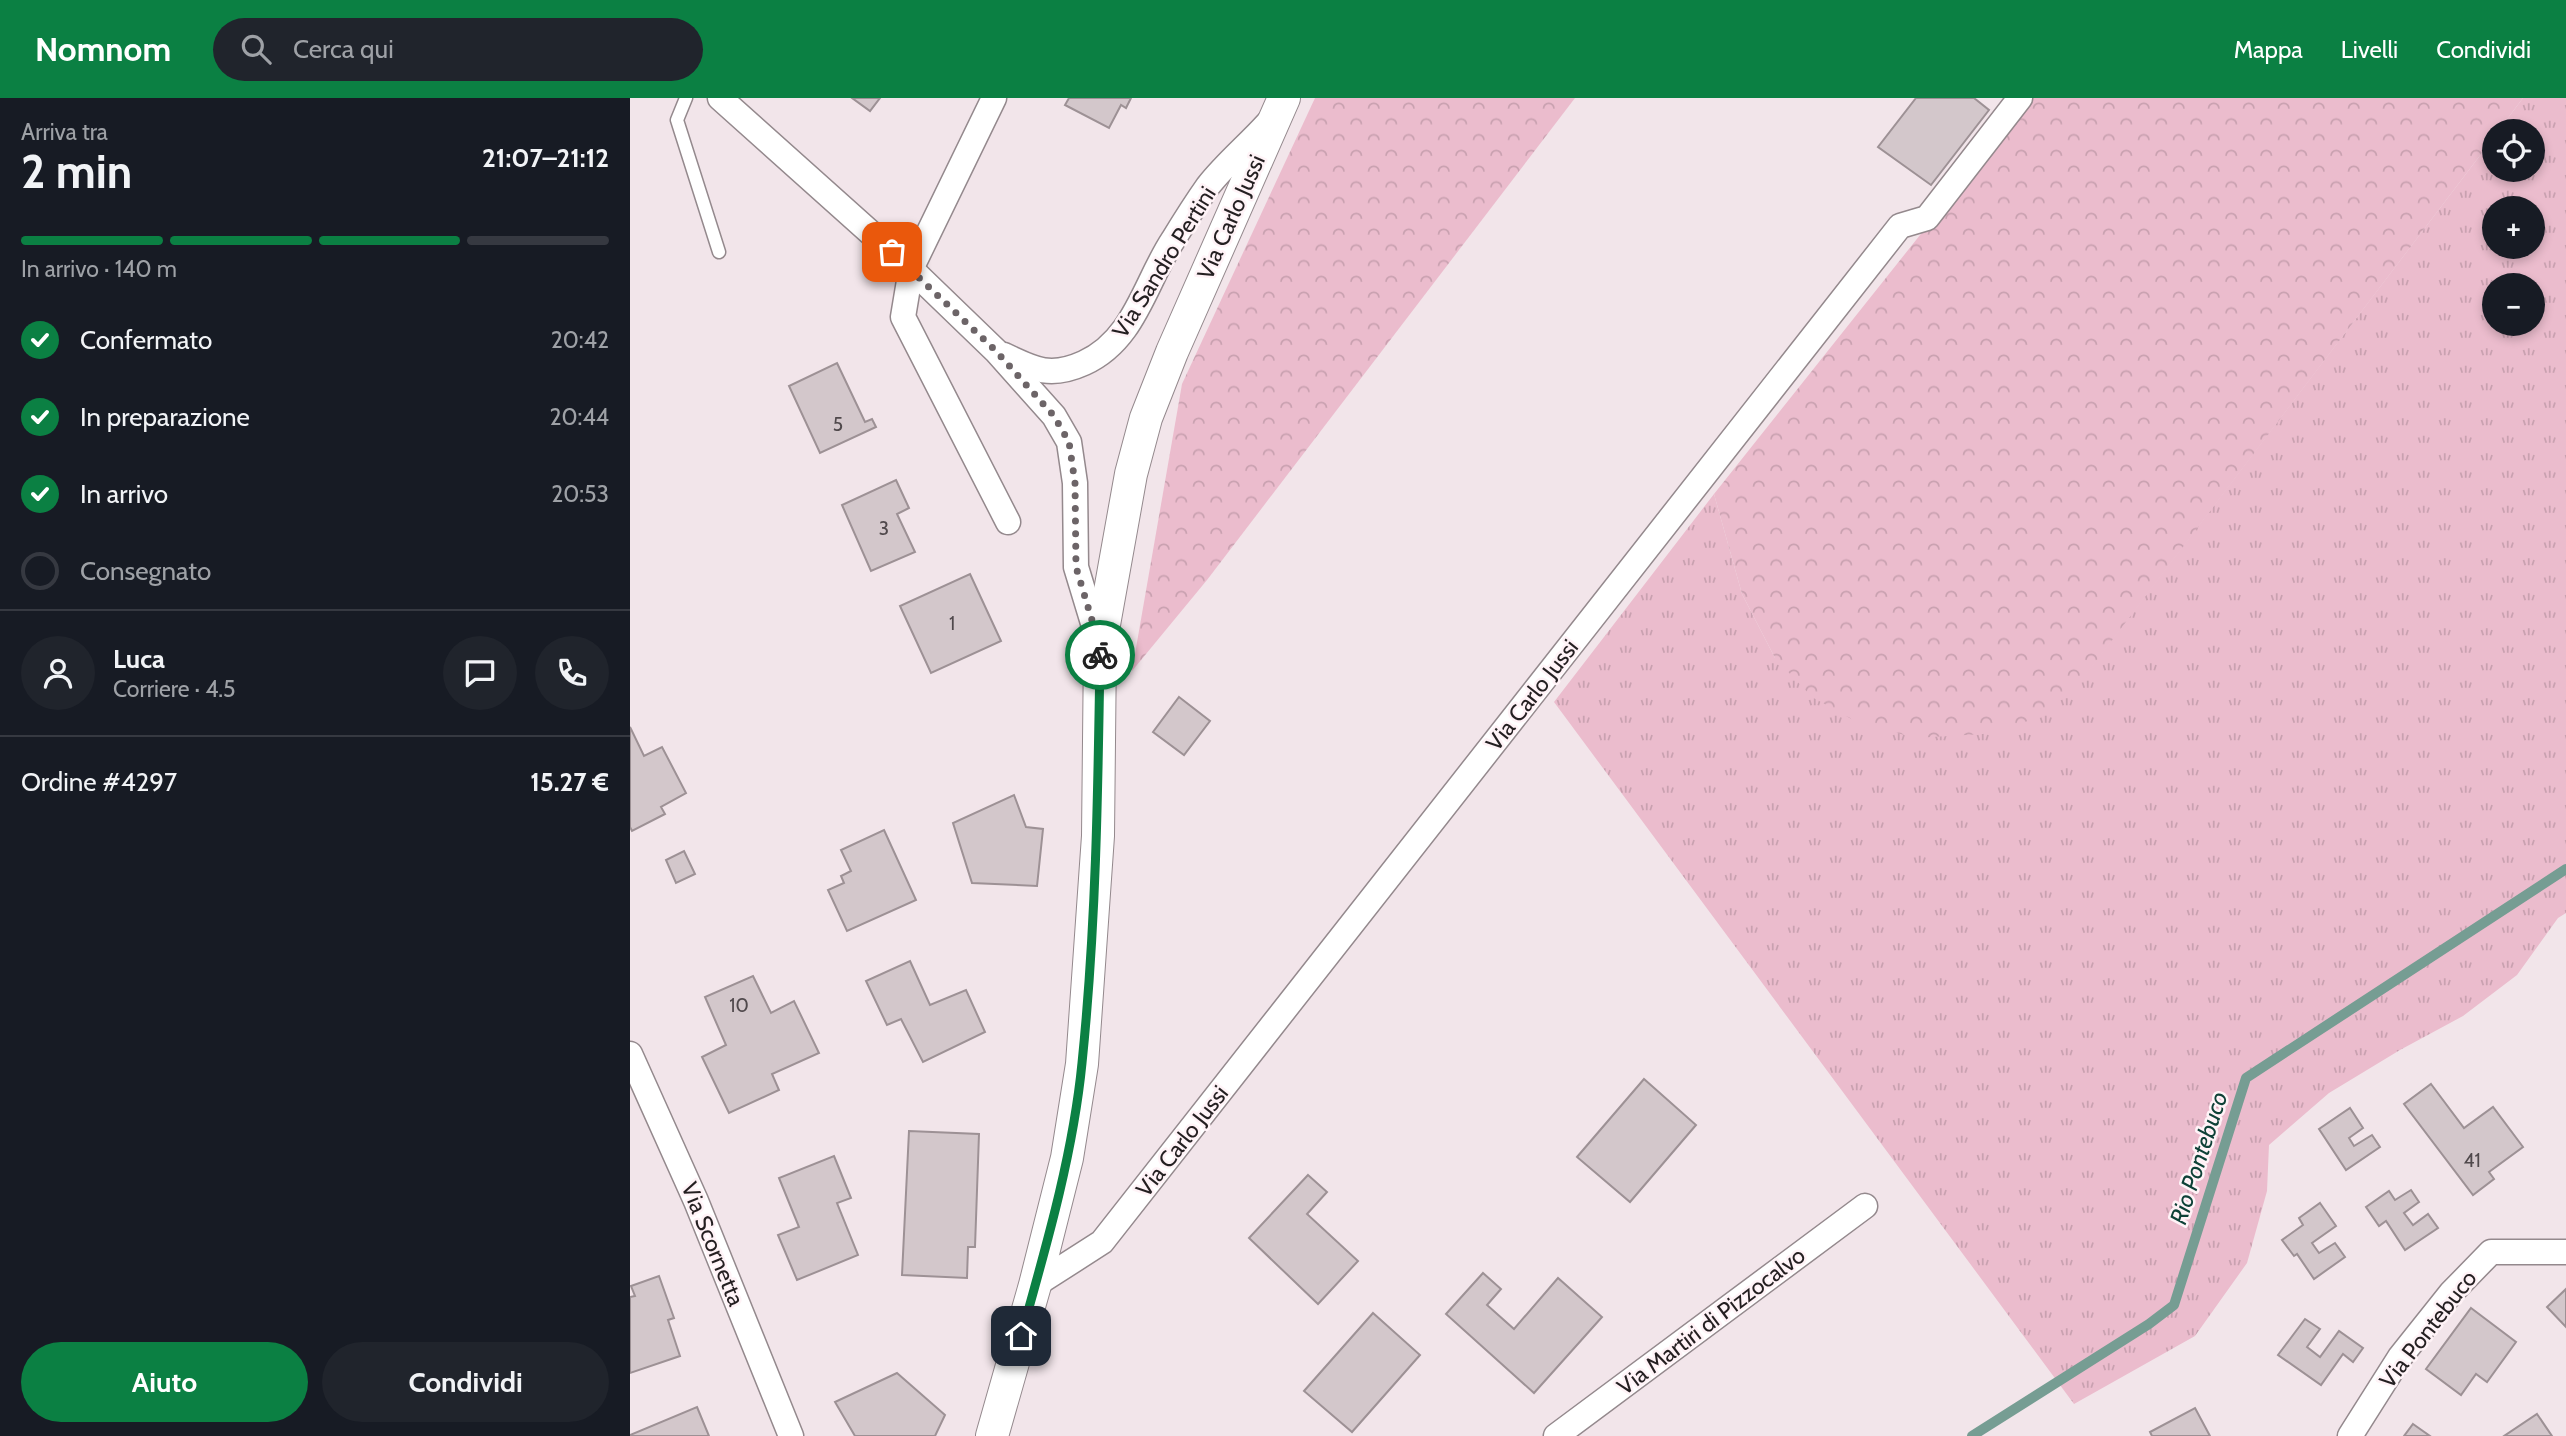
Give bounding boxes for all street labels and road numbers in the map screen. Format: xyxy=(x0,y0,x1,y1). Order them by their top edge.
street label: Via Carlo Jussi xyxy=(1191,150,1271,284)
street label: Via Sandro Pertini xyxy=(1106,181,1222,343)
street label: Via Carlo Jussi xyxy=(1480,634,1584,756)
street label: Via Carlo Jussi xyxy=(1130,1080,1234,1202)
street label: Via Scornetta xyxy=(675,1178,751,1310)
street label: Via Martiri di Pizzocalvo xyxy=(1611,1241,1811,1401)
street label: Via Pontebuco xyxy=(2373,1265,2483,1393)

